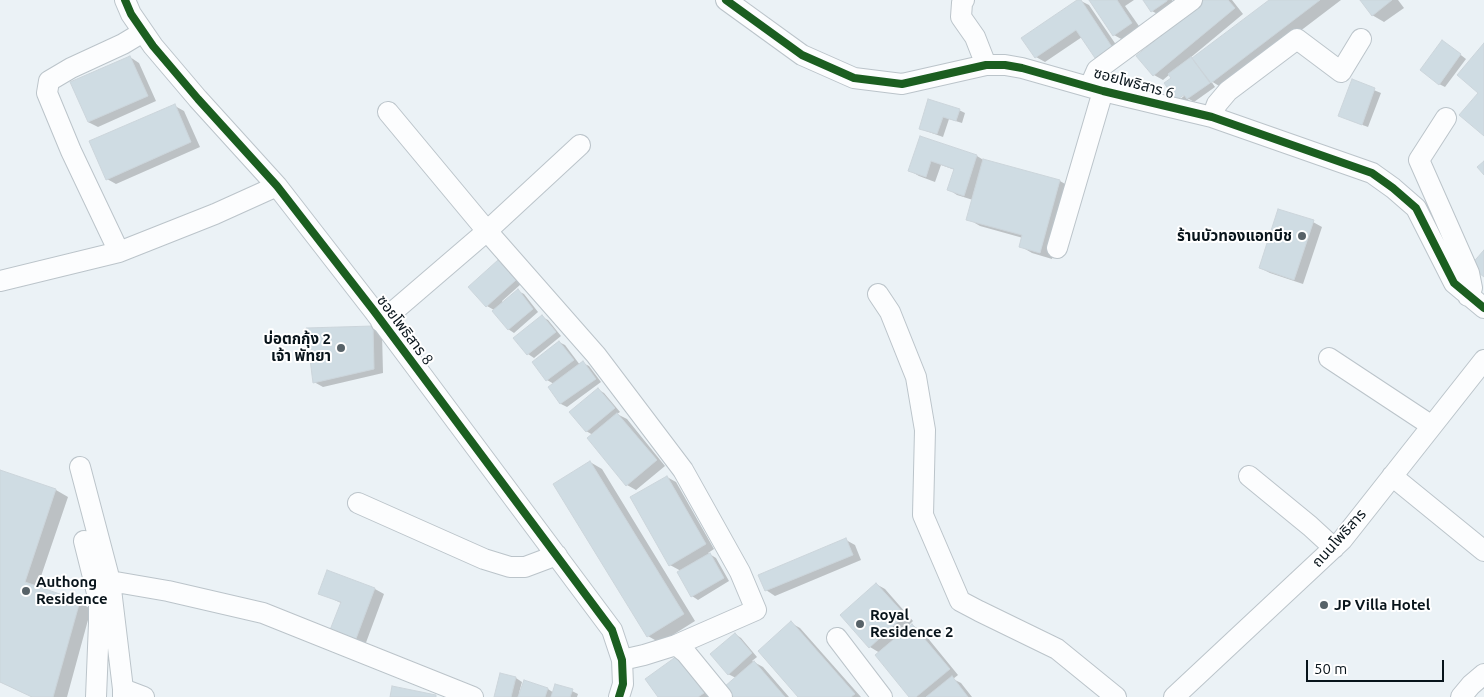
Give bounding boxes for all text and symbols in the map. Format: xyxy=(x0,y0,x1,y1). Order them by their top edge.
street label: ซอยโพธิสาร 6 xyxy=(1092,64,1176,102)
place label: ร้านบัวทองแอทบีช xyxy=(1177,227,1292,245)
marker: ร้านบัวทองแอทบีช xyxy=(1296,230,1308,242)
street label: ซอยโพธิสาร 8 xyxy=(373,292,437,368)
place label: บ่อตกกุ้ง 2 เจ้า พัทยา xyxy=(263,330,331,365)
marker: บ่อตกกุ้ง 2 เจ้า พัทยา xyxy=(335,342,347,354)
street label: ถนนโพธิสาร xyxy=(1308,505,1370,571)
place label: Authong Residence xyxy=(36,573,108,608)
marker: Authong Residence xyxy=(20,585,32,597)
place label: JP Villa Hotel xyxy=(1334,596,1430,614)
marker: JP Villa Hotel xyxy=(1318,599,1330,611)
place label: Royal Residence 2 xyxy=(870,606,954,641)
marker: Royal Residence 2 xyxy=(854,618,866,630)
scale bar xyxy=(1309,650,1446,682)
text: 50 m xyxy=(1314,660,1347,677)

